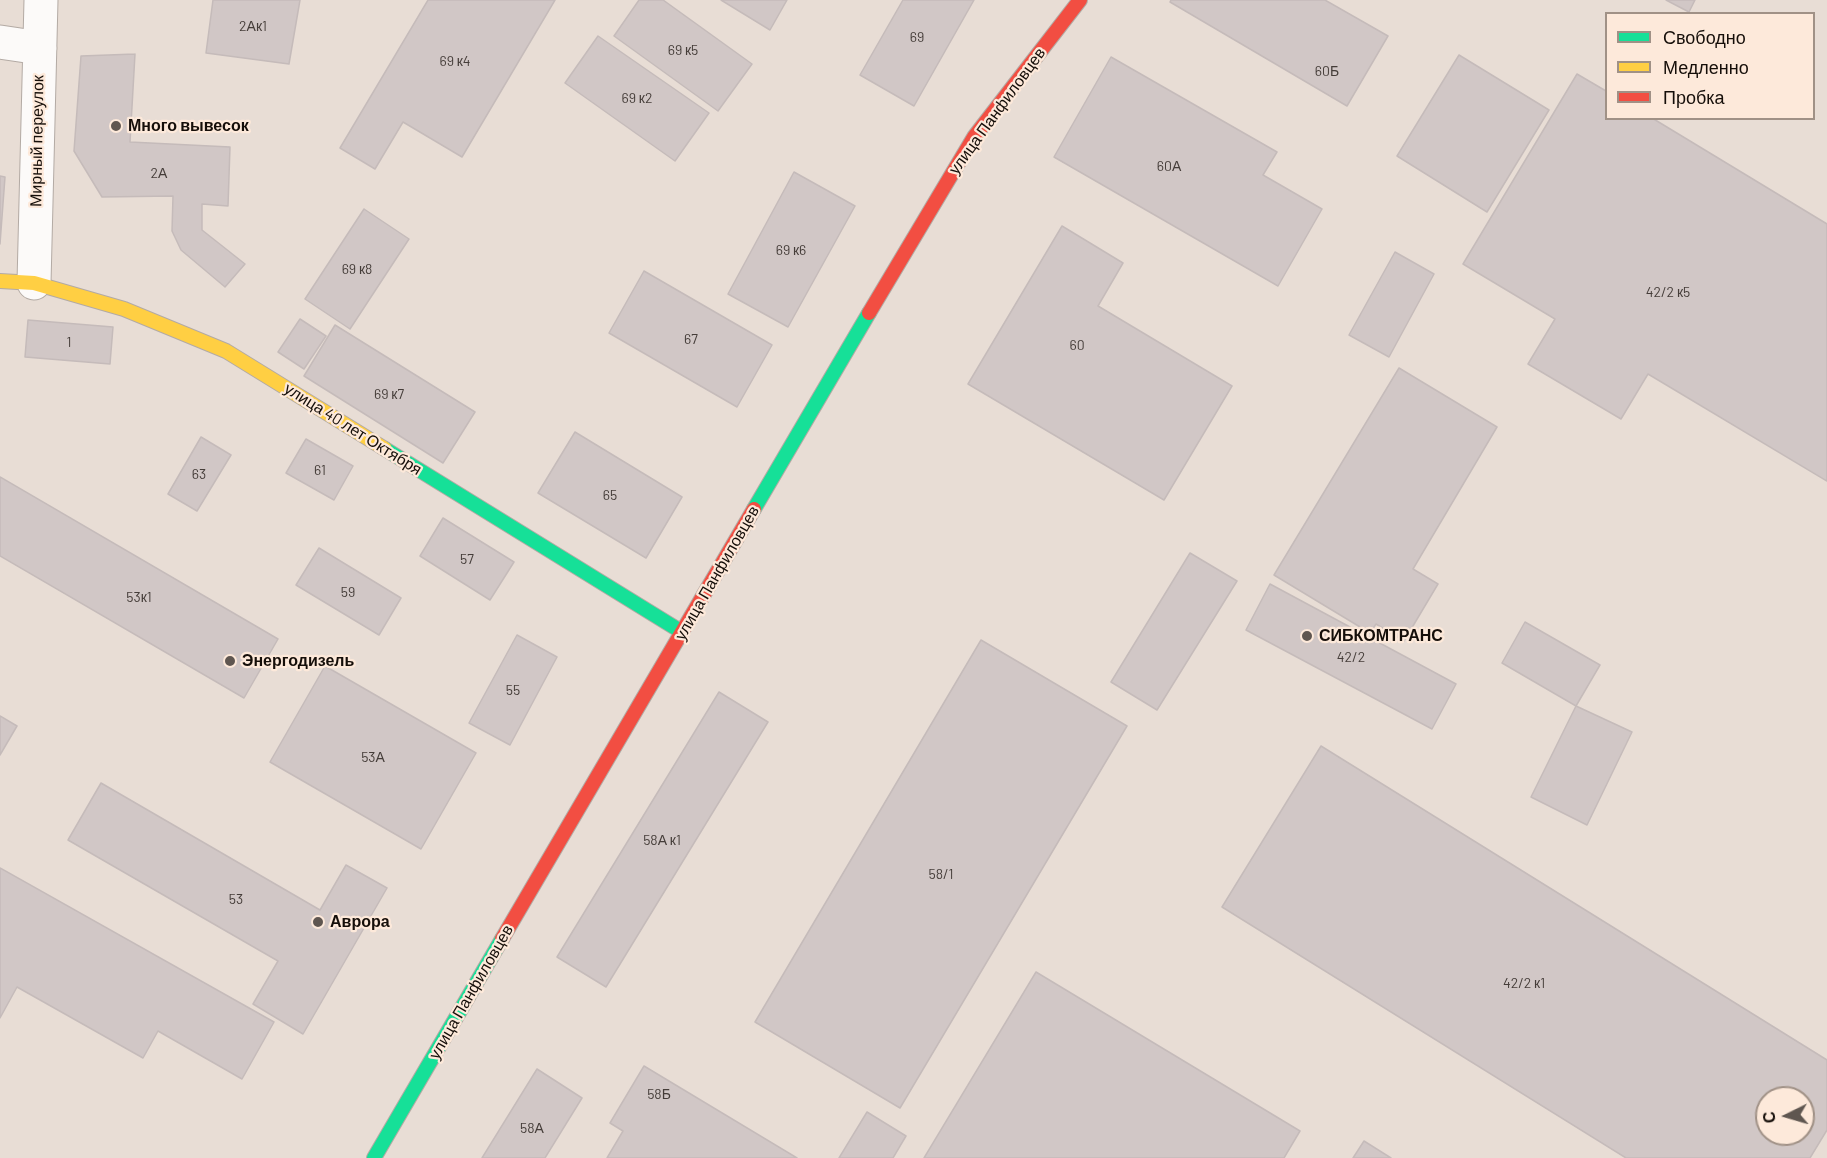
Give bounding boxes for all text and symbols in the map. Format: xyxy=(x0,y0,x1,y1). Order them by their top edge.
legend xyxy=(1605,12,1815,120)
house number: 2Ак1 xyxy=(239,18,267,34)
text: Свободно xyxy=(1663,26,1746,48)
house number: 69 xyxy=(910,29,924,45)
house number: 69 к5 xyxy=(668,42,698,58)
street label: улица Панфиловцев xyxy=(945,44,1049,178)
house number: 69 к4 xyxy=(439,53,471,69)
text: Медленно xyxy=(1663,56,1749,78)
house number: 60Б xyxy=(1315,63,1339,79)
street label: Мирный переулок xyxy=(26,75,48,207)
text: Пробка xyxy=(1663,86,1725,108)
house number: 69 к2 xyxy=(622,90,652,106)
place label: Много вывесок xyxy=(128,116,249,136)
marker: Много вывесок xyxy=(109,119,123,133)
house number: 60А xyxy=(1157,158,1181,174)
house number: 2А xyxy=(151,165,167,181)
house number: 69 к6 xyxy=(776,242,806,258)
house number: 69 к8 xyxy=(342,261,372,277)
house number: 42/2 к5 xyxy=(1646,284,1690,300)
house number: 67 xyxy=(684,331,698,347)
house number: 1 xyxy=(67,334,71,350)
house number: 60 xyxy=(1069,337,1085,353)
street label: улица 40 лет Октября xyxy=(281,379,425,479)
house number: 69 к7 xyxy=(374,386,404,402)
house number: 61 xyxy=(314,462,326,478)
house number: 63 xyxy=(192,466,206,482)
house number: 65 xyxy=(603,487,617,503)
street label: улица Панфиловцев xyxy=(671,502,763,644)
house number: 57 xyxy=(460,551,474,567)
house number: 59 xyxy=(341,584,355,600)
house number: 53к1 xyxy=(126,589,152,605)
place label: СИБКОМТРАНС xyxy=(1319,626,1443,646)
marker: СИБКОМТРАНС xyxy=(1300,629,1314,643)
house number: 42/2 xyxy=(1337,649,1365,665)
place label: Энергодизель xyxy=(242,651,354,671)
marker: Энергодизель xyxy=(223,654,237,668)
house number: 55 xyxy=(506,682,520,698)
house number: 53А xyxy=(361,749,385,765)
house number: 58А к1 xyxy=(643,832,681,848)
house number: 58/1 xyxy=(929,866,953,882)
house number: 53 xyxy=(229,891,243,907)
place label: Аврора xyxy=(330,912,390,932)
marker: Аврора xyxy=(311,915,325,929)
street label: улица Панфиловцев xyxy=(425,921,517,1063)
house number: 42/2 к1 xyxy=(1503,975,1545,991)
house number: 58Б xyxy=(647,1086,671,1102)
north arrow xyxy=(1755,1086,1815,1146)
text: С xyxy=(1759,1111,1779,1124)
house number: 58А xyxy=(520,1120,544,1136)

